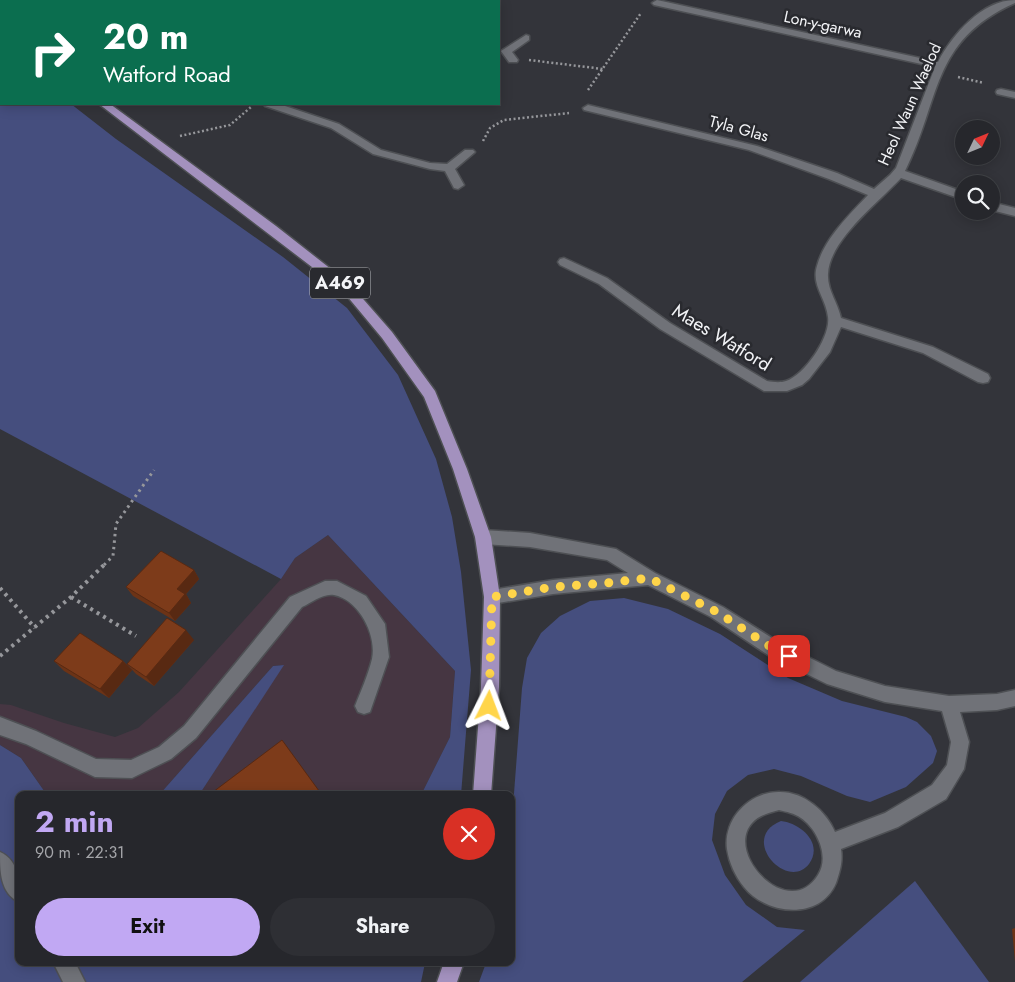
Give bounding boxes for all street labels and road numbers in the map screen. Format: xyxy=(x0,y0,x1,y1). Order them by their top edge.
street label: Lon-y-garwa xyxy=(782,5,864,44)
street label: Heol Waun Waelod xyxy=(872,39,947,169)
street label: Tyla Glas xyxy=(707,110,771,147)
road number: A469 xyxy=(310,268,370,298)
street label: Maes Watford xyxy=(667,297,776,378)

